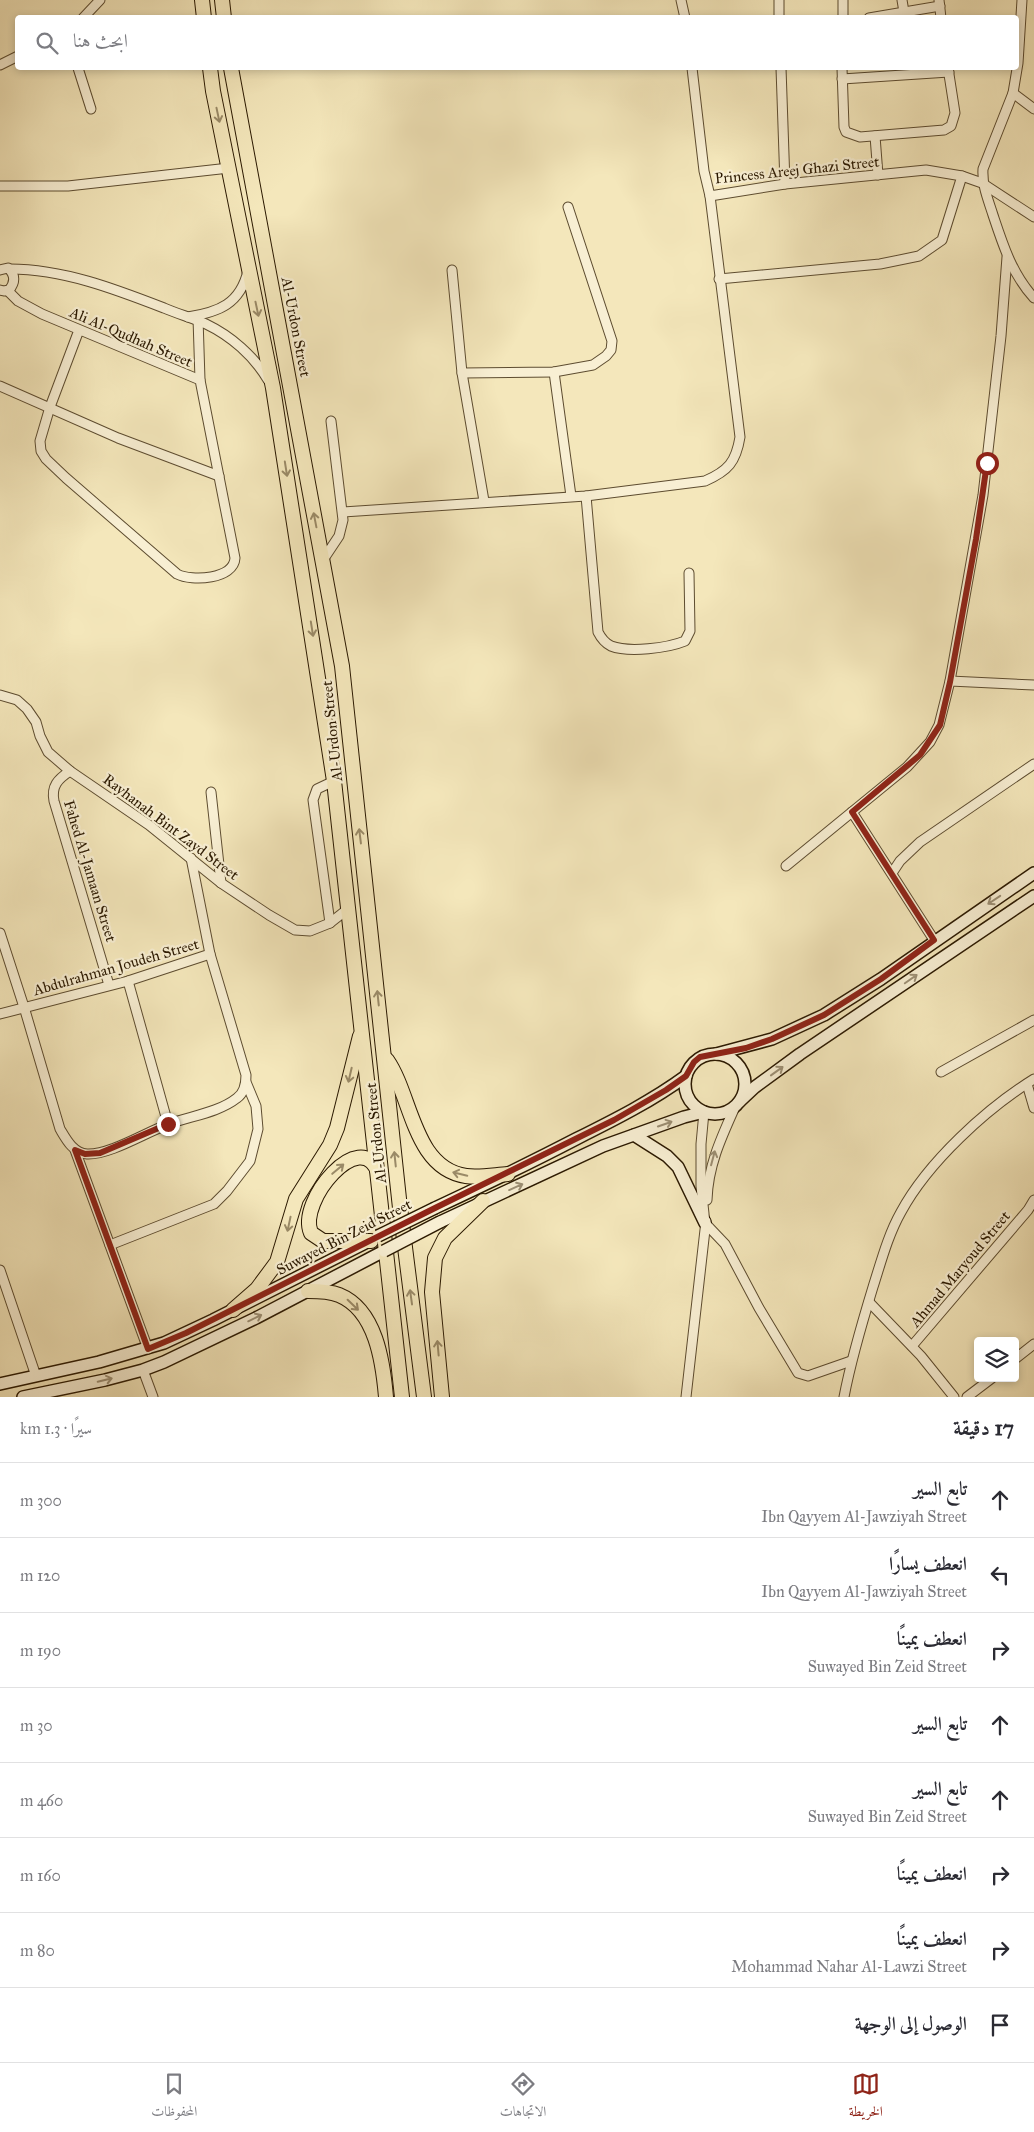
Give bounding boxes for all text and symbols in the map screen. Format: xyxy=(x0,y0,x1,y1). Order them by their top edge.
search box xyxy=(15,15,1019,70)
icon: search xyxy=(33,29,61,57)
text: ابحث هنا xyxy=(73,29,128,52)
one-way arrow xyxy=(214,107,223,123)
street label: Princess Areej Ghazi Street xyxy=(714,152,881,188)
street label: Al-Urdon Street xyxy=(277,275,315,379)
one-way arrow xyxy=(252,301,262,317)
street label: Ali Al-Qudhah Street xyxy=(66,303,196,371)
route start xyxy=(976,452,999,475)
one-way arrow xyxy=(281,461,291,477)
one-way arrow xyxy=(310,512,320,528)
one-way arrow xyxy=(307,621,317,637)
street label: Al-Urdon Street xyxy=(318,679,346,783)
street label: Rayhanah Bint Zayd Street xyxy=(100,770,243,884)
street label: Fahed Al-Jamaan Street xyxy=(59,798,120,945)
one-way arrow xyxy=(355,829,365,845)
one-way arrow xyxy=(987,895,1001,905)
street label: Abdulrahman Joudeh Street xyxy=(30,935,202,1001)
one-way arrow xyxy=(903,974,917,984)
one-way arrow xyxy=(373,990,383,1006)
one-way arrow xyxy=(770,1066,784,1076)
one-way arrow xyxy=(345,1067,354,1083)
street label: Al-Urdon Street xyxy=(362,1081,390,1185)
route end xyxy=(157,1113,180,1136)
one-way arrow xyxy=(657,1118,673,1128)
one-way arrow xyxy=(709,1150,718,1166)
one-way arrow xyxy=(390,1152,400,1168)
one-way arrow xyxy=(331,1164,344,1175)
one-way arrow xyxy=(452,1169,468,1178)
one-way arrow xyxy=(508,1181,523,1191)
street label: Suwayed Bin Zeid Street xyxy=(273,1195,415,1279)
street label: Ahmad Maryoud Street xyxy=(905,1207,1014,1332)
one-way arrow xyxy=(283,1215,293,1231)
one-way arrow xyxy=(406,1289,416,1305)
one-way arrow xyxy=(346,1298,358,1310)
one-way arrow xyxy=(247,1313,262,1322)
map controls xyxy=(974,1337,1019,1382)
button: layers xyxy=(974,1337,1019,1382)
one-way arrow xyxy=(433,1341,443,1357)
one-way arrow xyxy=(97,1375,113,1384)
text: 17 دقيقة xyxy=(953,1415,1014,1441)
text: سيرًا · 1.3 km xyxy=(20,1419,92,1438)
text: تابع السير xyxy=(913,1477,967,1500)
icon: ahead xyxy=(986,1486,1014,1514)
text: 300 m xyxy=(20,1491,62,1510)
text: Ibn Qayyem Al-Jawziyah Street xyxy=(761,1507,967,1526)
text: انعطف يسارًا xyxy=(889,1552,967,1575)
icon: left xyxy=(986,1561,1014,1589)
text: 120 m xyxy=(20,1566,60,1585)
text: Ibn Qayyem Al-Jawziyah Street xyxy=(761,1582,967,1601)
text: انعطف يمينًا xyxy=(897,1627,967,1650)
icon: right xyxy=(986,1636,1014,1664)
text: 190 m xyxy=(20,1641,61,1660)
text: Suwayed Bin Zeid Street xyxy=(808,1657,967,1676)
icon: ahead xyxy=(986,1711,1014,1739)
text: تابع السير xyxy=(913,1712,967,1735)
text: 30 m xyxy=(20,1716,53,1735)
text: تابع السير xyxy=(913,1777,967,1800)
icon: ahead xyxy=(986,1786,1014,1814)
text: 460 m xyxy=(20,1791,63,1810)
text: Suwayed Bin Zeid Street xyxy=(808,1807,967,1826)
icon: right xyxy=(986,1861,1014,1889)
text: انعطف يمينًا xyxy=(897,1862,967,1885)
text: 160 m xyxy=(20,1866,61,1885)
text: انعطف يمينًا xyxy=(897,1927,967,1950)
icon: right xyxy=(986,1936,1014,1964)
text: 80 m xyxy=(20,1941,55,1960)
text: Mohammad Nahar Al-Lawzi Street xyxy=(731,1957,967,1976)
icon: arrive xyxy=(986,2011,1014,2039)
text: الوصول إلى الوجهة xyxy=(855,2012,967,2035)
tab: المحفوظات xyxy=(151,2070,197,2125)
tab: الاتجاهات xyxy=(500,2070,546,2125)
tab: الخريطة xyxy=(849,2070,883,2125)

